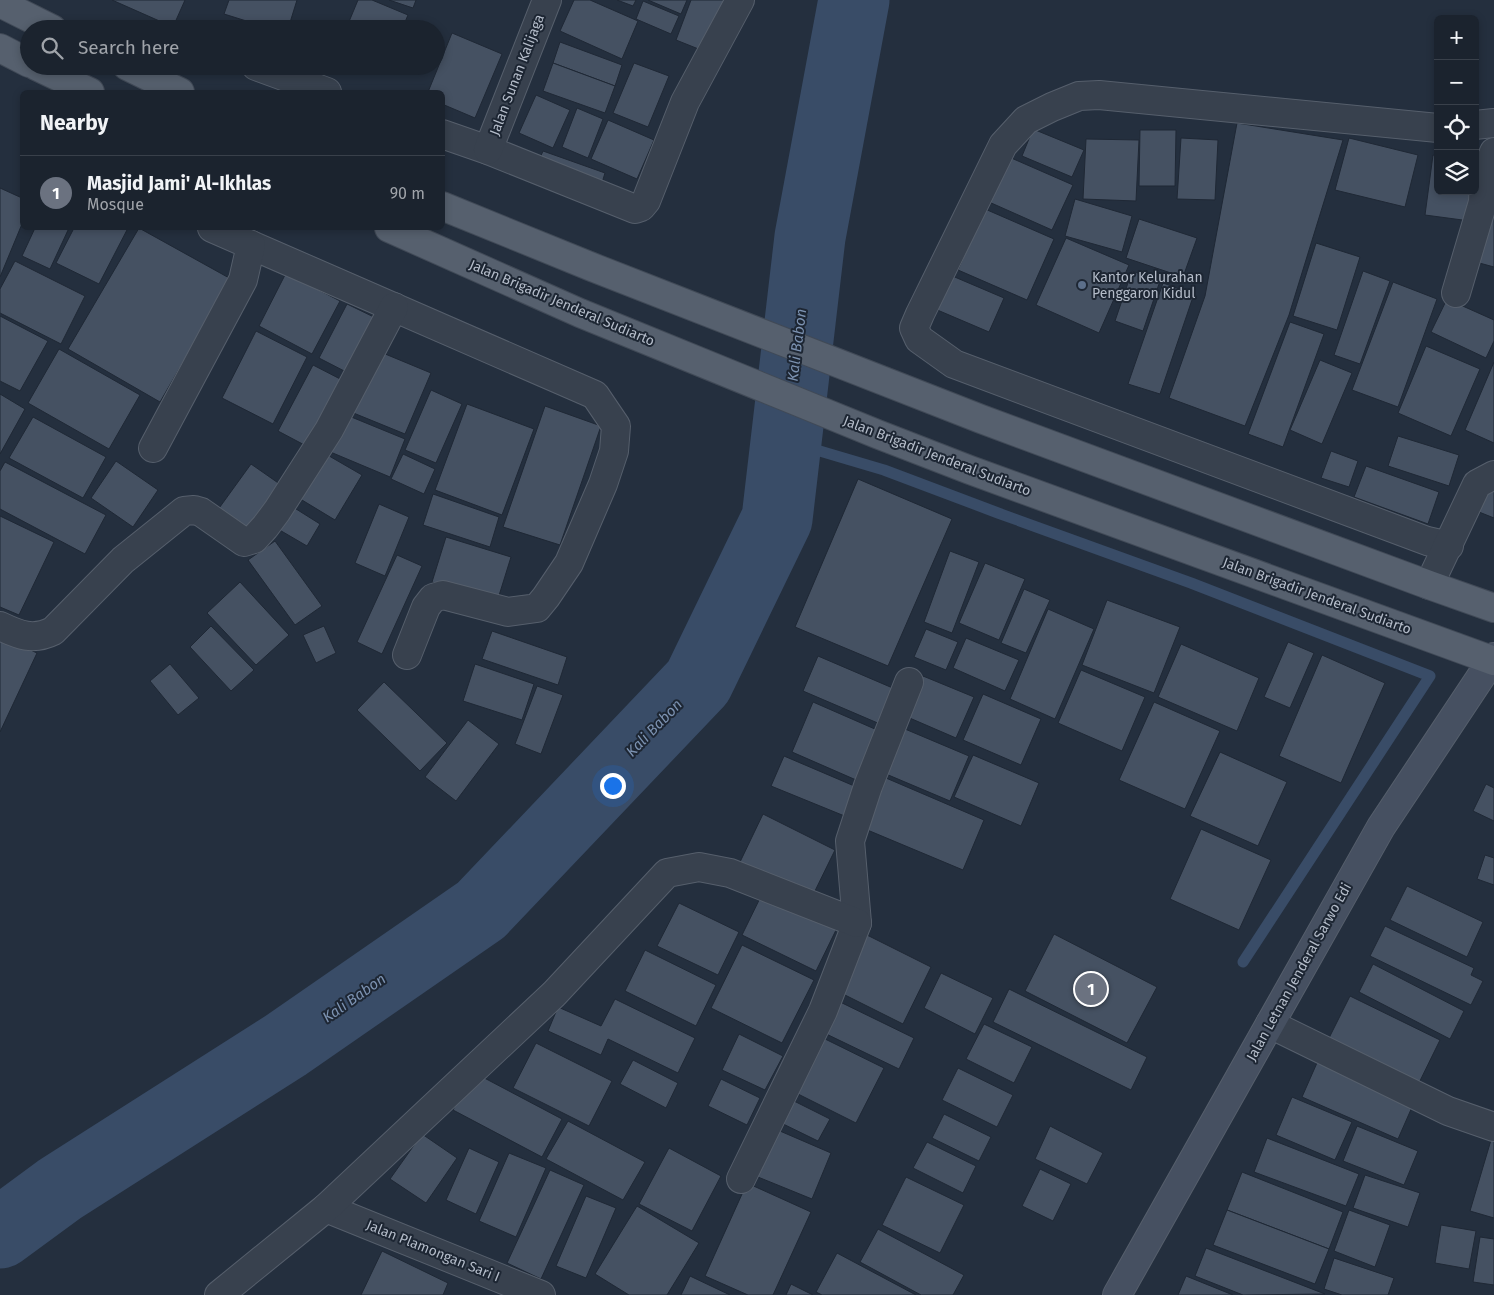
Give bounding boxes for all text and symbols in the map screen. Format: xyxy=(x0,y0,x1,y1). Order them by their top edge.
street label: Jalan Sunan Kalijaga xyxy=(486,12,548,138)
map controls xyxy=(1434,15,1479,195)
button: + xyxy=(1434,15,1479,60)
search box xyxy=(20,20,445,75)
icon: search xyxy=(38,34,66,62)
text: Search here xyxy=(78,36,179,59)
button: − xyxy=(1434,60,1479,105)
button: locate xyxy=(1434,105,1479,150)
text: Nearby xyxy=(40,110,108,136)
button: layers xyxy=(1434,150,1479,195)
text: Masjid Jami' Al-Ikhlas xyxy=(87,172,271,195)
text: 1 xyxy=(52,184,60,203)
text: 90 m xyxy=(390,184,425,203)
text: Mosque xyxy=(87,195,144,214)
street label: Jalan Brigadir Jenderal Sudiarto xyxy=(467,256,657,350)
place label: Kantor Kelurahan Penggaron Kidul xyxy=(1092,269,1203,302)
marker: Kantor Kelurahan Penggaron Kidul xyxy=(1076,279,1088,291)
water label: Kali Babon xyxy=(784,308,810,382)
street label: Jalan Brigadir Jenderal Sudiarto xyxy=(841,412,1033,500)
street label: Jalan Brigadir Jenderal Sudiarto xyxy=(1220,554,1414,638)
water label: Kali Babon xyxy=(622,695,686,761)
your location xyxy=(600,773,626,799)
street label: Jalan Letnan Jenderal Sarwo Edi xyxy=(1243,880,1355,1064)
water label: Kali Babon xyxy=(319,970,389,1026)
pin: 1 xyxy=(1075,970,1107,1008)
street label: Jalan Plamongan Sari I xyxy=(364,1216,502,1286)

